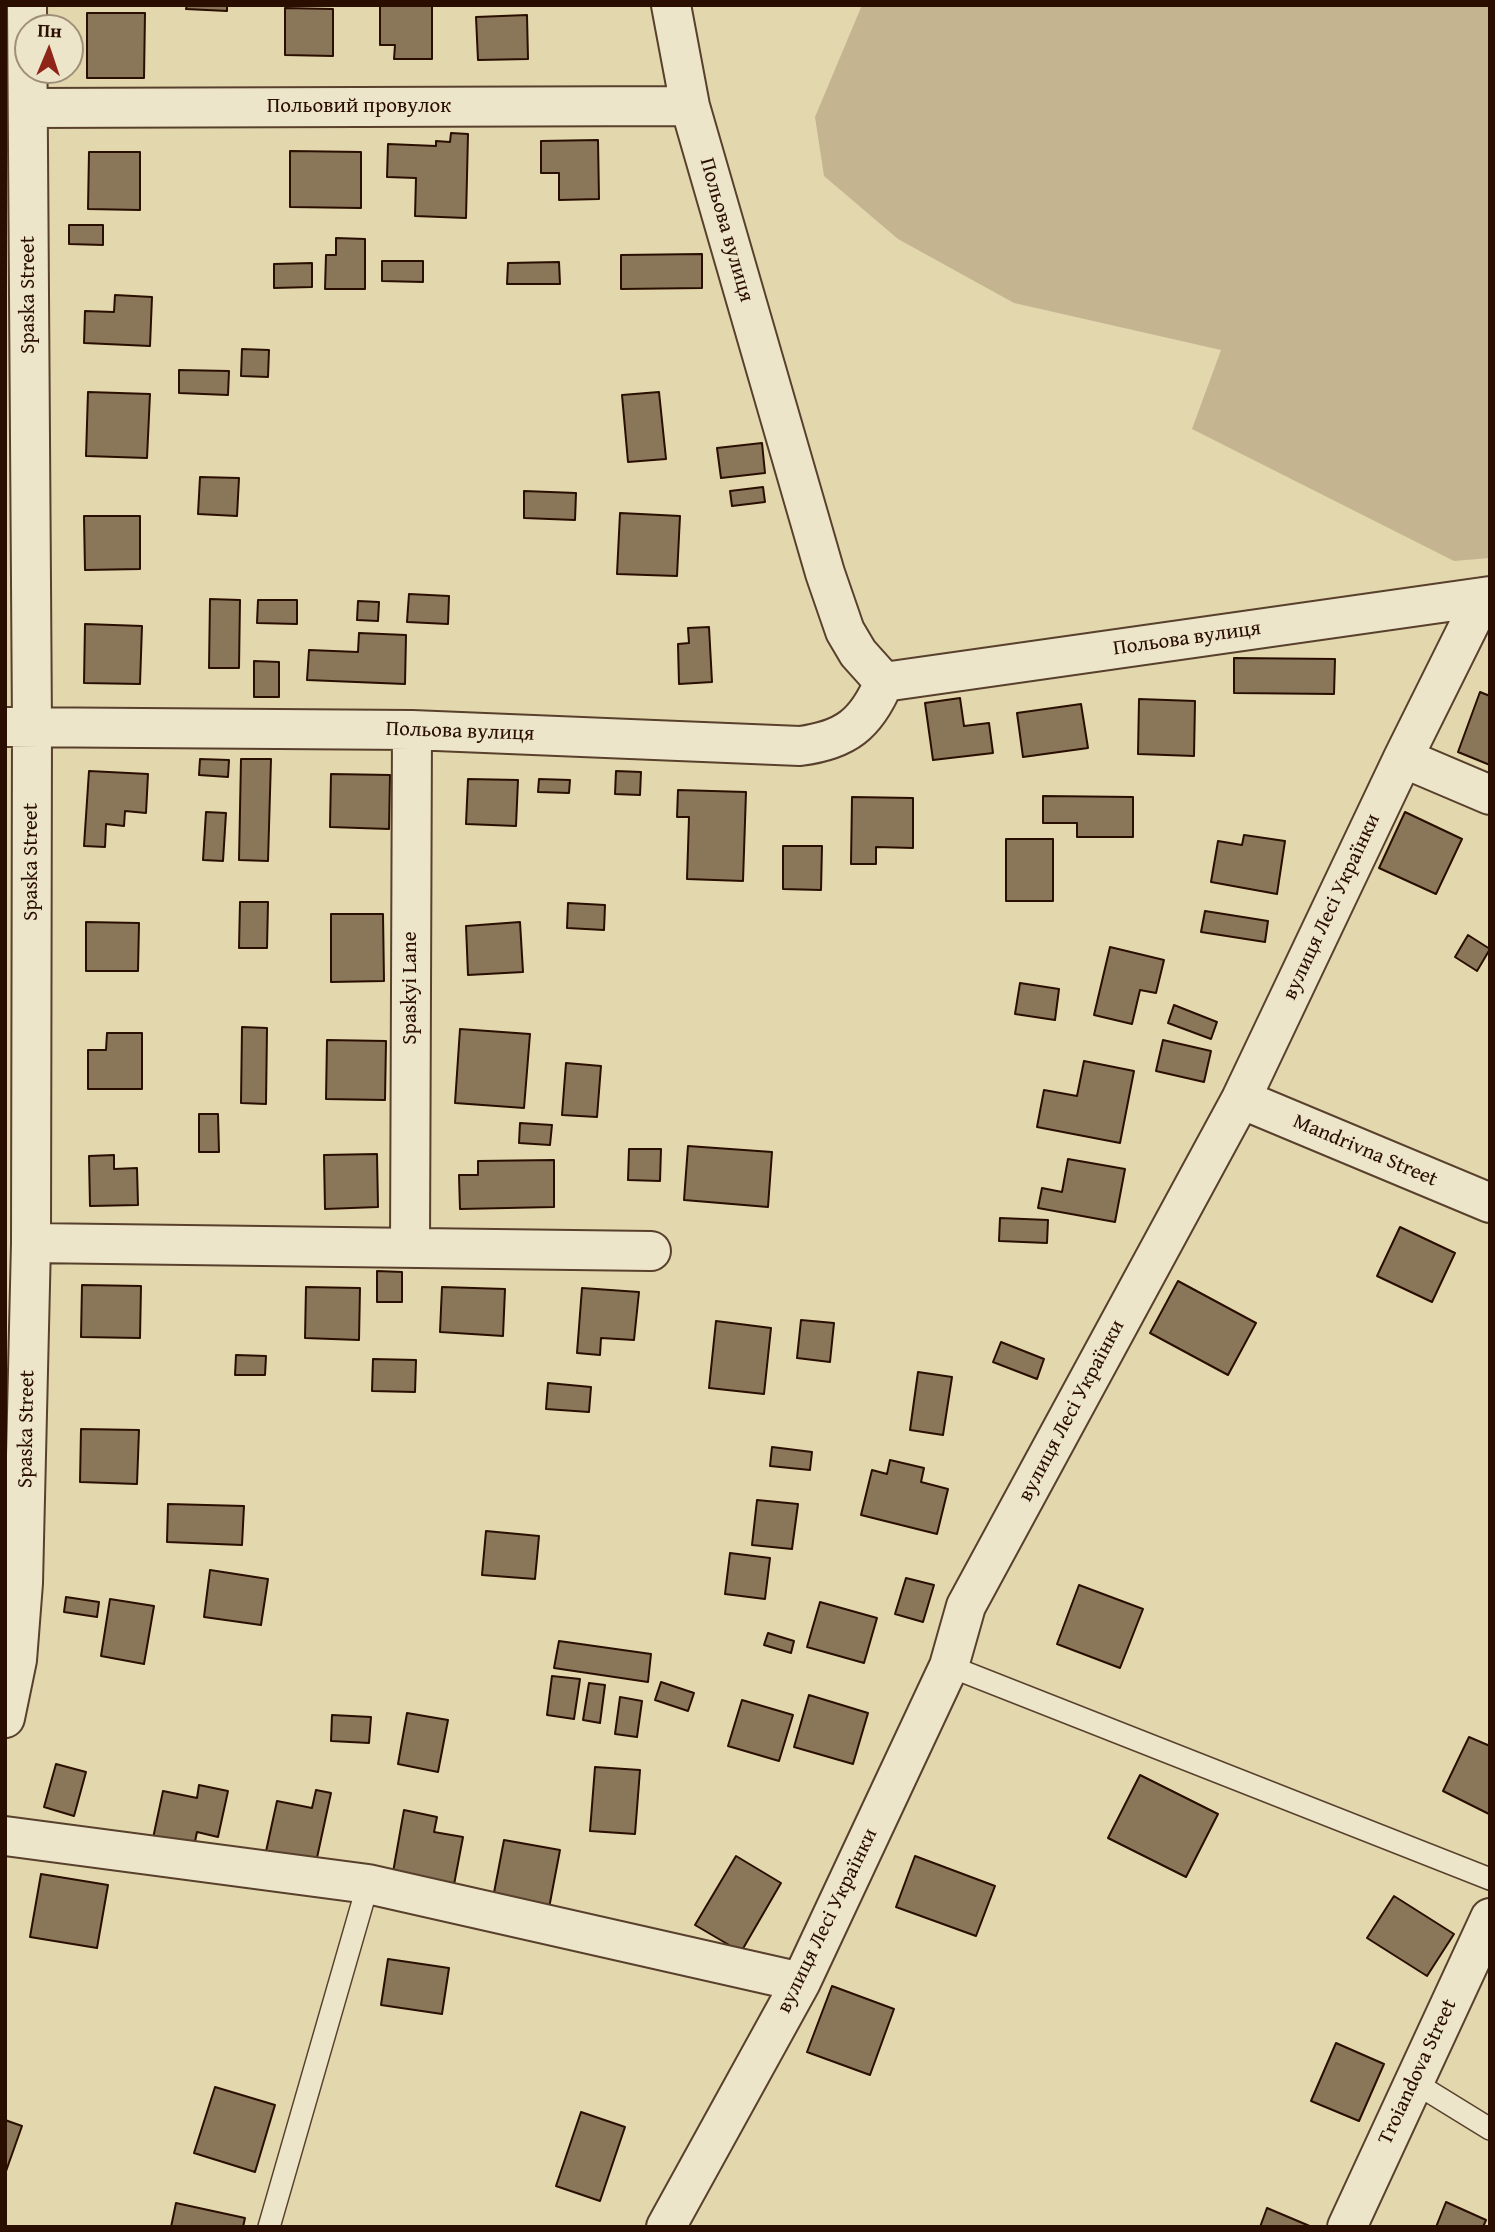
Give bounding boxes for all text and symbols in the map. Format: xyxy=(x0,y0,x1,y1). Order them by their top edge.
north arrow xyxy=(14,14,84,84)
text: Пн xyxy=(37,16,62,44)
street label: Польовий провулок xyxy=(267,94,451,120)
street label: Польова вулиця xyxy=(693,155,759,305)
street label: Spaska Street xyxy=(16,236,42,354)
street label: Польова вулиця xyxy=(1112,616,1262,662)
street label: Польова вулиця xyxy=(385,717,535,747)
street label: Spaska Street xyxy=(19,803,45,921)
street label: вулиця Лесі Українки xyxy=(1278,810,1386,1004)
street label: Spaskyi Lane xyxy=(398,931,424,1045)
street label: Mandrivna Street xyxy=(1289,1109,1441,1193)
street label: вулиця Лесі Українки xyxy=(1013,1316,1131,1506)
street label: Spaska Street xyxy=(13,1370,41,1488)
street label: вулиця Лесі Українки xyxy=(772,1825,884,2017)
street label: Troiandova Street xyxy=(1373,1995,1463,2149)

